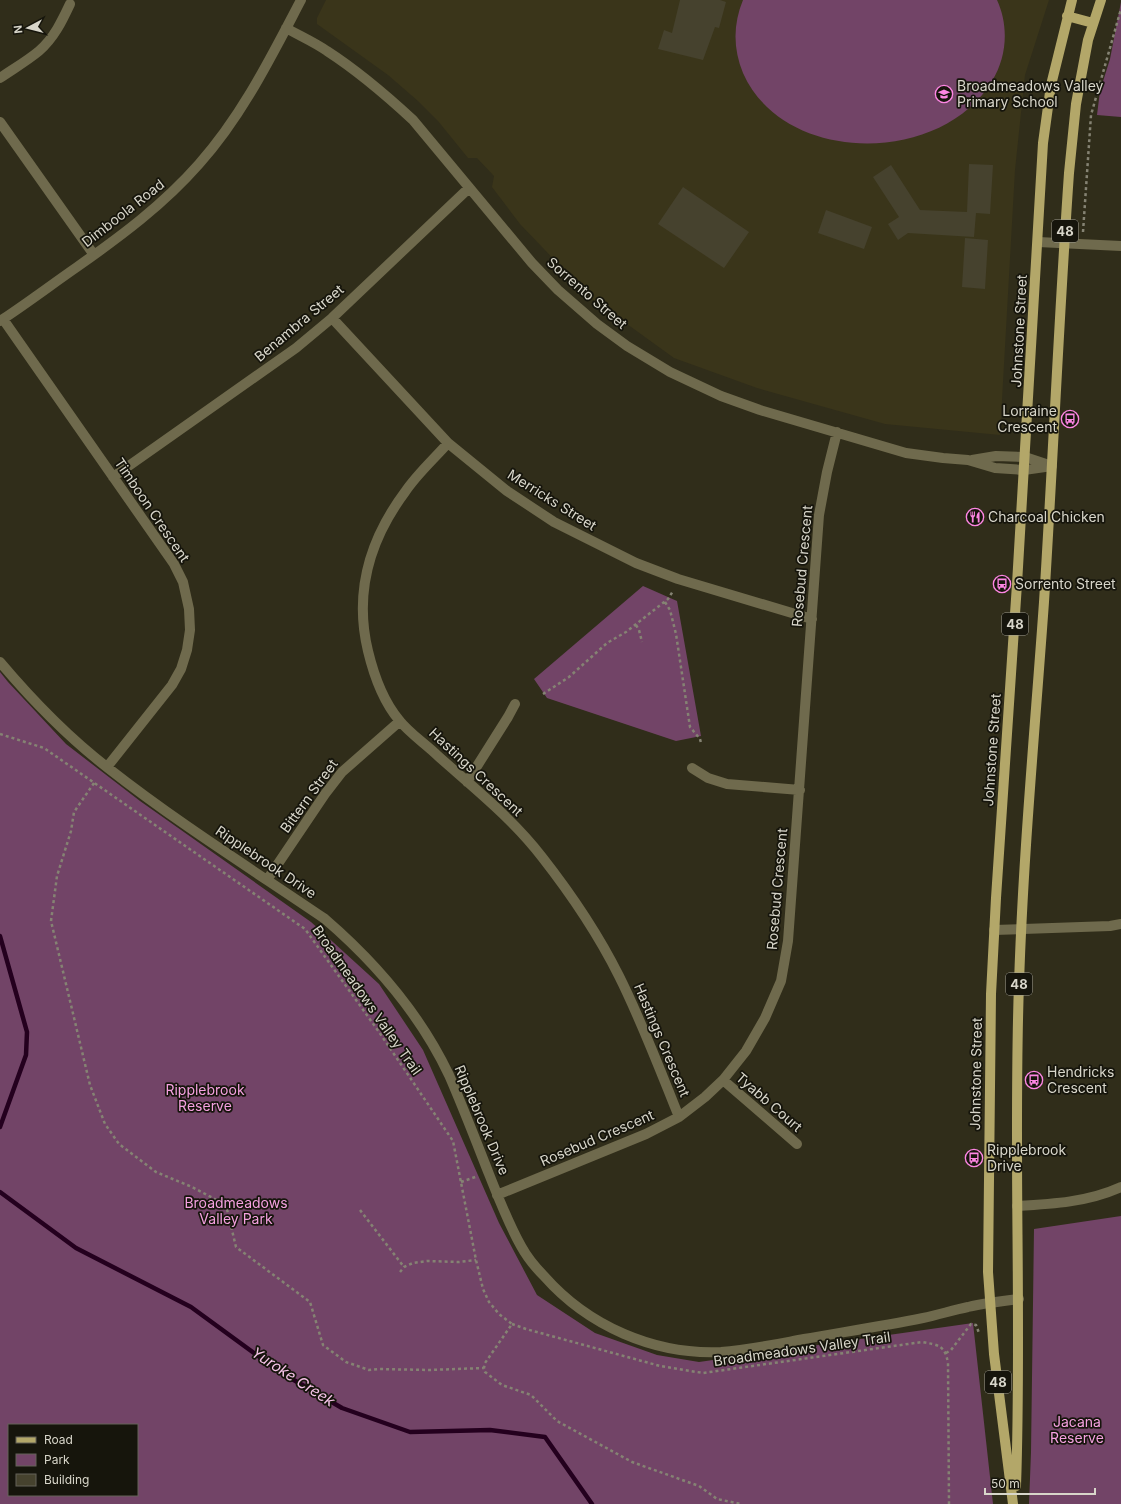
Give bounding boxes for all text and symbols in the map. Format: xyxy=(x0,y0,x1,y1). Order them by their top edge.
north arrow xyxy=(8,8,48,48)
text: N xyxy=(11,24,26,34)
place label: Broadmeadows Valley Primary School xyxy=(957,77,1104,110)
school or university icon: Broadmeadows Valley Primary School xyxy=(934,84,954,104)
street label: Dimboola Road xyxy=(78,175,167,250)
road number: 48 xyxy=(1052,220,1078,242)
street label: Sorrento Street xyxy=(544,253,631,332)
street label: Johnstone Street xyxy=(1007,274,1030,388)
street label: Benambra Street xyxy=(251,280,347,365)
place label: Lorraine Crescent xyxy=(997,402,1057,435)
bus stop icon: Lorraine Crescent xyxy=(1060,409,1080,429)
street label: Timboon Crescent xyxy=(111,454,194,565)
street label: Merricks Street xyxy=(505,465,600,534)
street label: Rosebud Crescent xyxy=(788,504,815,627)
restaurant icon: Charcoal Chicken xyxy=(965,507,985,527)
place label: Charcoal Chicken xyxy=(988,508,1105,525)
bus stop icon: Sorrento Street xyxy=(992,574,1012,594)
place label: Sorrento Street xyxy=(1015,575,1116,592)
road number: 48 xyxy=(1002,613,1028,635)
street label: Johnstone Street xyxy=(979,693,1004,807)
street label: Hastings Crescent xyxy=(426,724,527,820)
street label: Bittern Street xyxy=(276,755,341,836)
street label: Ripplebrook Drive xyxy=(213,822,320,902)
street label: Rosebud Crescent xyxy=(763,827,790,950)
street label: Broadmeadows Valley Trail xyxy=(309,922,426,1078)
road number: 48 xyxy=(1006,973,1032,995)
street label: Hastings Crescent xyxy=(631,980,694,1099)
street label: Johnstone Street xyxy=(966,1017,985,1131)
street label: Ripplebrook Drive xyxy=(452,1062,513,1177)
place label: Hendricks Crescent xyxy=(1047,1063,1114,1096)
street label: Tyabb Court xyxy=(733,1068,806,1135)
bus stop icon: Hendricks Crescent xyxy=(1024,1070,1044,1090)
park label: Ripplebrook Reserve xyxy=(165,1081,245,1114)
street label: Rosebud Crescent xyxy=(537,1106,657,1169)
place label: Ripplebrook Drive xyxy=(987,1141,1066,1174)
bus stop icon: Ripplebrook Drive xyxy=(964,1148,984,1168)
park label: Broadmeadows Valley Park xyxy=(184,1194,288,1227)
street label: Broadmeadows Valley Trail xyxy=(712,1328,892,1369)
water label: Yuroke Creek xyxy=(248,1343,339,1411)
road number: 48 xyxy=(985,1371,1011,1393)
park label: Jacana Reserve xyxy=(1050,1413,1104,1446)
legend xyxy=(8,1424,138,1496)
text: Road xyxy=(44,1432,73,1447)
text: Park xyxy=(44,1452,70,1467)
scale bar xyxy=(985,1470,1095,1496)
text: Building xyxy=(44,1472,89,1487)
text: 50 m xyxy=(991,1476,1020,1491)

